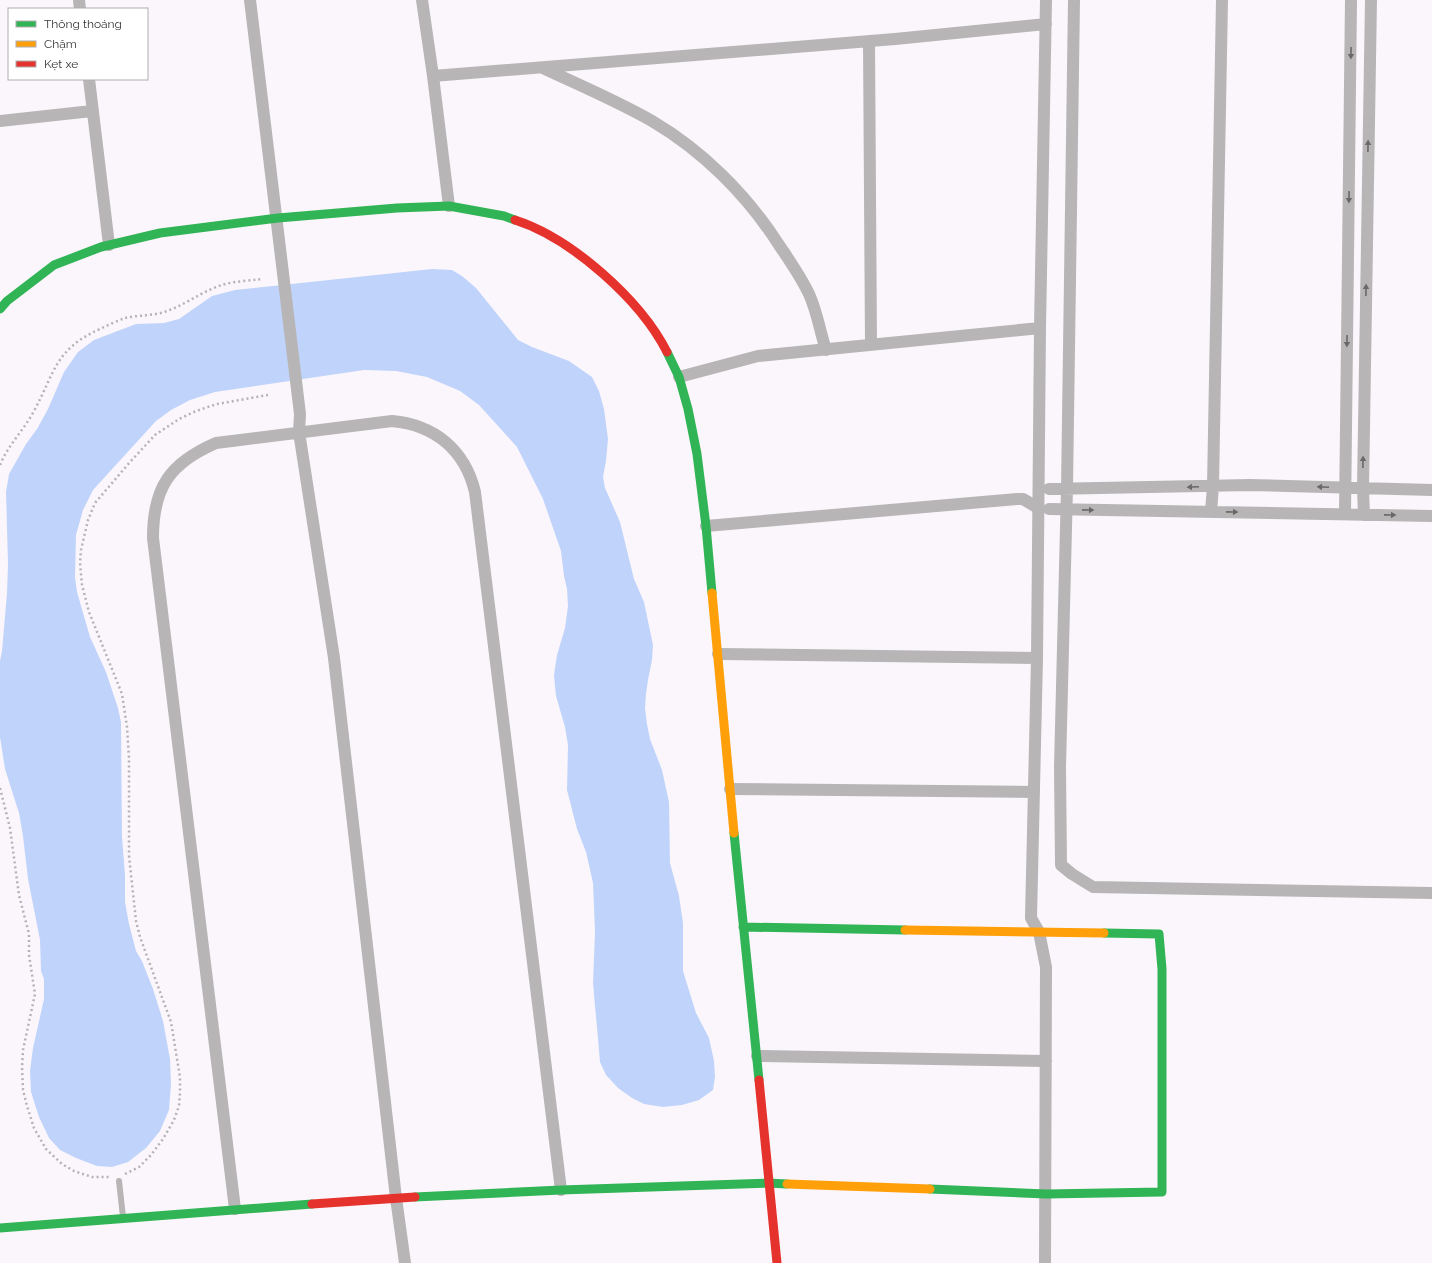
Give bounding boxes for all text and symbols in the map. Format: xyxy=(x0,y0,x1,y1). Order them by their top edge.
legend xyxy=(8,8,148,80)
text: Thông thoáng xyxy=(44,17,122,31)
text: Chậm xyxy=(44,37,77,51)
one-way arrow xyxy=(1348,47,1354,60)
text: Kẹt xe xyxy=(44,57,78,71)
one-way arrow xyxy=(1365,140,1372,152)
one-way arrow xyxy=(1346,191,1352,204)
one-way arrow xyxy=(1363,283,1369,296)
one-way arrow xyxy=(1344,335,1350,348)
one-way arrow xyxy=(1360,456,1367,468)
one-way arrow xyxy=(1186,484,1199,490)
one-way arrow xyxy=(1316,484,1329,490)
one-way arrow xyxy=(1082,507,1095,513)
one-way arrow xyxy=(1226,509,1238,516)
one-way arrow xyxy=(1384,512,1397,518)

